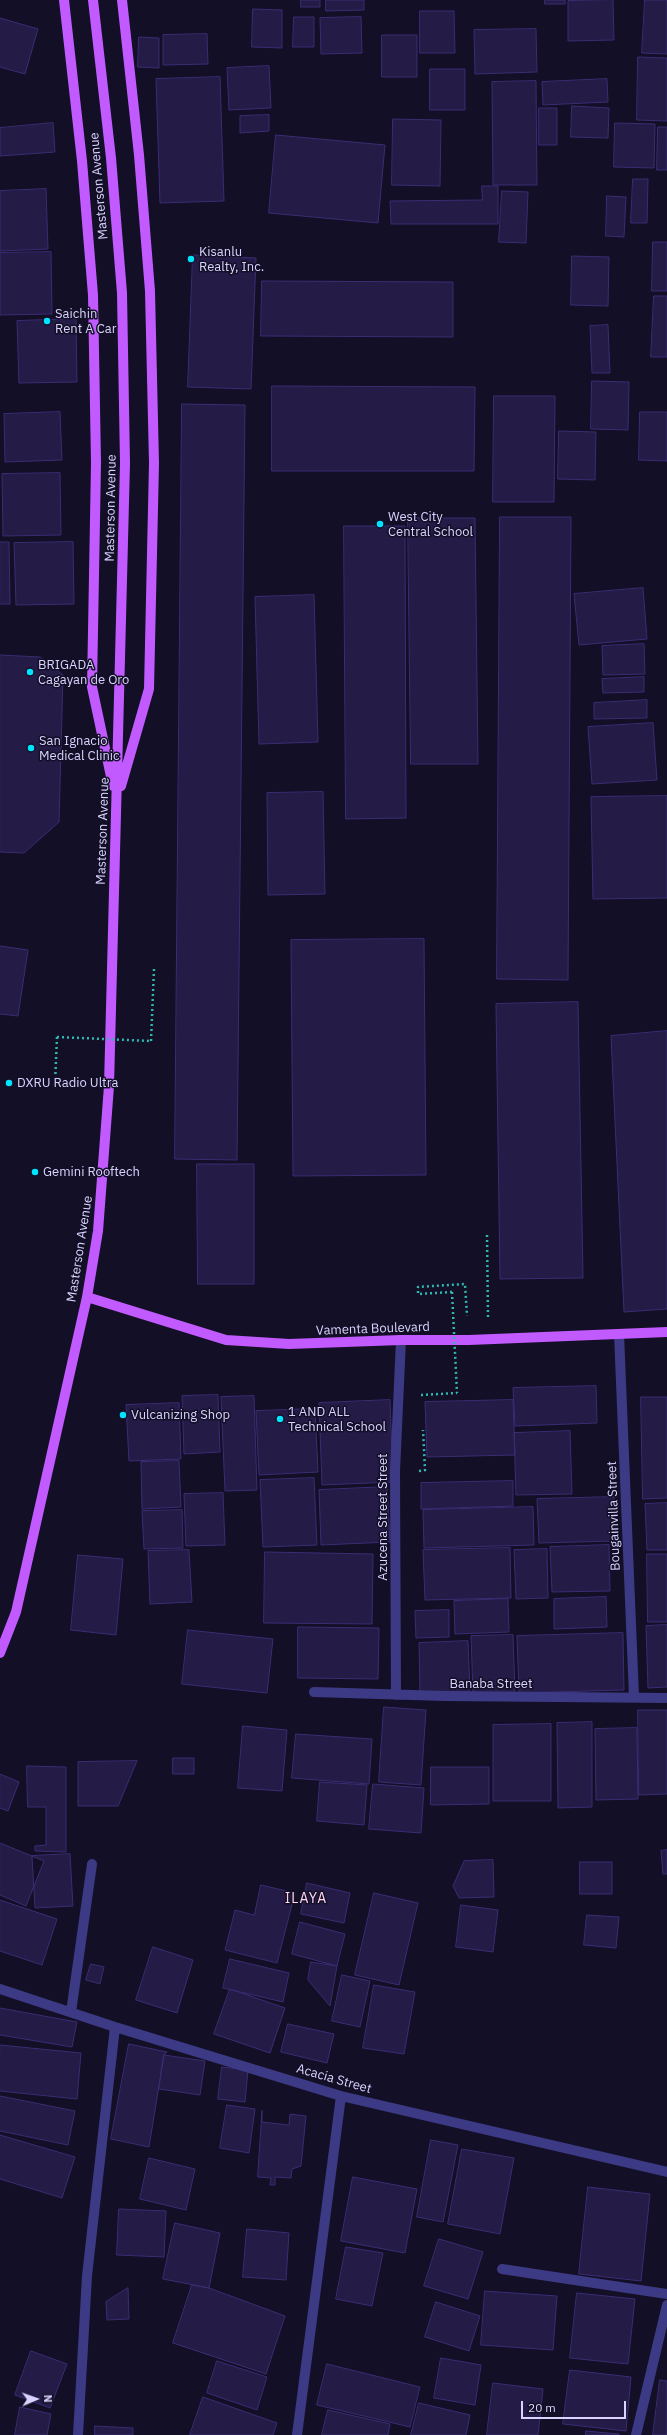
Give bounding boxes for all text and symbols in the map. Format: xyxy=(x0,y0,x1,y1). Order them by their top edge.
street label: Masterson Avenue xyxy=(87,132,111,240)
place label: Kisanlu Realty, Inc. xyxy=(199,244,264,275)
marker: Kisanlu Realty, Inc. xyxy=(186,254,196,264)
place label: Saichin Rent A Car xyxy=(55,306,116,337)
marker: Saichin Rent A Car xyxy=(42,316,52,326)
street label: Masterson Avenue xyxy=(102,454,120,562)
place label: West City Central School xyxy=(388,509,473,540)
marker: West City Central School xyxy=(375,519,385,529)
place label: BRIGADA Cagayan de Oro xyxy=(38,657,129,688)
marker: BRIGADA Cagayan de Oro xyxy=(25,667,35,677)
place label: San Ignacio Medical Clinic xyxy=(39,733,120,764)
marker: San Ignacio Medical Clinic xyxy=(26,743,36,753)
street label: Masterson Avenue xyxy=(93,777,113,885)
place label: DXRU Radio Ultra xyxy=(17,1075,118,1091)
marker: DXRU Radio Ultra xyxy=(4,1078,14,1088)
place label: Gemini Rooftech xyxy=(43,1164,140,1180)
marker: Gemini Rooftech xyxy=(30,1167,40,1177)
street label: Masterson Avenue xyxy=(64,1195,96,1303)
street label: Vamenta Boulevard xyxy=(316,1319,430,1339)
place label: 1 AND ALL Technical School xyxy=(288,1404,386,1435)
place label: Vulcanizing Shop xyxy=(131,1407,230,1423)
marker: Vulcanizing Shop xyxy=(118,1410,128,1420)
marker: 1 AND ALL Technical School xyxy=(275,1414,285,1424)
street label: Azucena Street Street xyxy=(375,1453,391,1581)
street label: Bougainvilla Street xyxy=(604,1461,624,1571)
street label: Banaba Street xyxy=(450,1676,532,1692)
district label: ILAYA xyxy=(285,1891,327,1907)
street label: Acacia Street xyxy=(295,2061,373,2097)
north arrow xyxy=(16,2379,56,2419)
scale bar xyxy=(523,2393,628,2419)
text: N xyxy=(41,2394,55,2403)
text: 20 m xyxy=(528,2400,556,2415)

